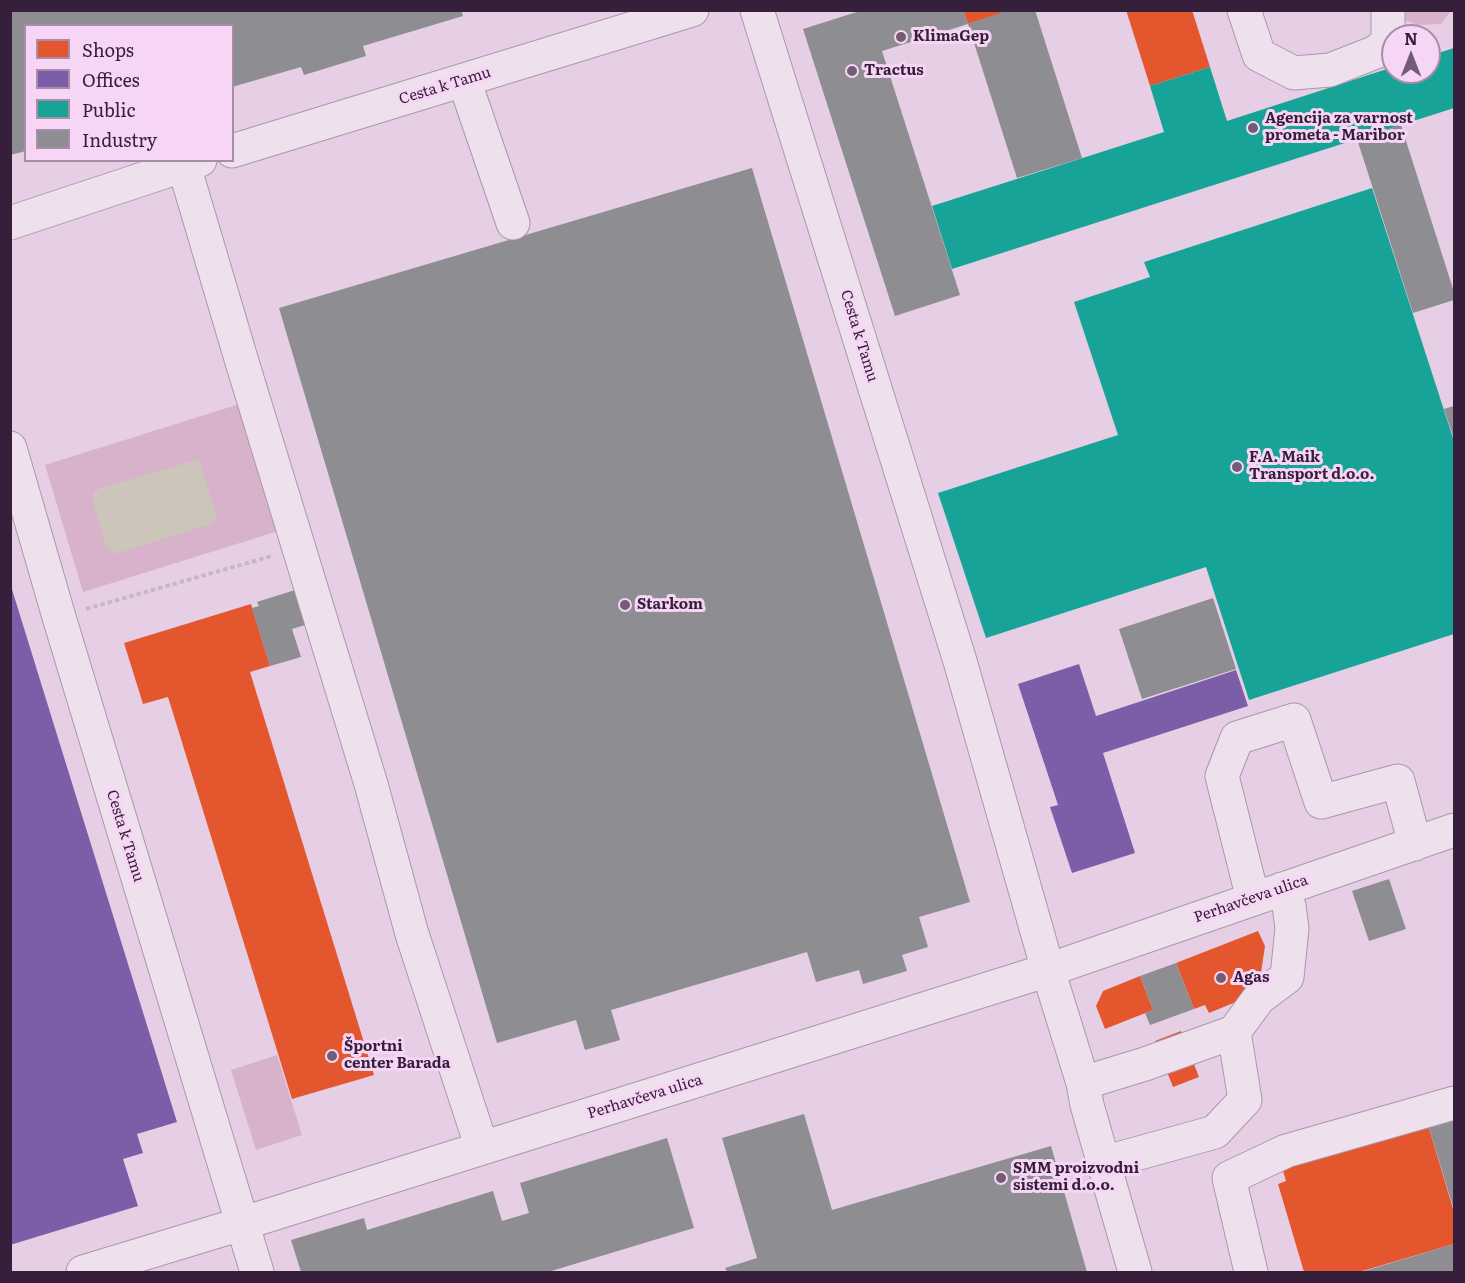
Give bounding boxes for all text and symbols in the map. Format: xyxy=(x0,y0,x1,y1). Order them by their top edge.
legend xyxy=(24,24,234,162)
north arrow xyxy=(1381,24,1441,84)
text: N xyxy=(1404,26,1418,50)
place label: KlimaGep xyxy=(913,28,989,46)
marker: KlimaGep xyxy=(894,30,908,44)
text: Shops xyxy=(82,36,134,63)
place label: Tractus xyxy=(864,62,924,80)
street label: Cesta k Tamu xyxy=(397,63,493,109)
marker: Tractus xyxy=(845,64,859,78)
text: Offices xyxy=(82,66,140,93)
text: Public xyxy=(82,96,136,123)
place label: Agencija za varnost prometa - Maribor xyxy=(1265,110,1413,145)
marker: Agencija za varnost prometa - Maribor xyxy=(1246,121,1260,135)
text: Industry xyxy=(82,126,157,153)
street label: Cesta k Tamu xyxy=(836,288,882,384)
place label: F.A. Maik Transport d.o.o. xyxy=(1249,449,1374,484)
marker: F.A. Maik Transport d.o.o. xyxy=(1230,460,1244,474)
place label: Starkom xyxy=(637,596,703,614)
marker: Starkom xyxy=(618,598,632,612)
street label: Cesta k Tamu xyxy=(102,788,148,884)
street label: Perhavčeva ulica xyxy=(1192,871,1310,927)
place label: Agas xyxy=(1233,969,1269,987)
marker: Agas xyxy=(1214,971,1228,985)
place label: Športni center Barada xyxy=(344,1038,450,1073)
marker: Športni center Barada xyxy=(325,1049,339,1063)
street label: Perhavčeva ulica xyxy=(585,1071,705,1123)
place label: SMM proizvodni sistemi d.o.o. xyxy=(1013,1160,1139,1195)
marker: SMM proizvodni sistemi d.o.o. xyxy=(994,1171,1008,1185)

